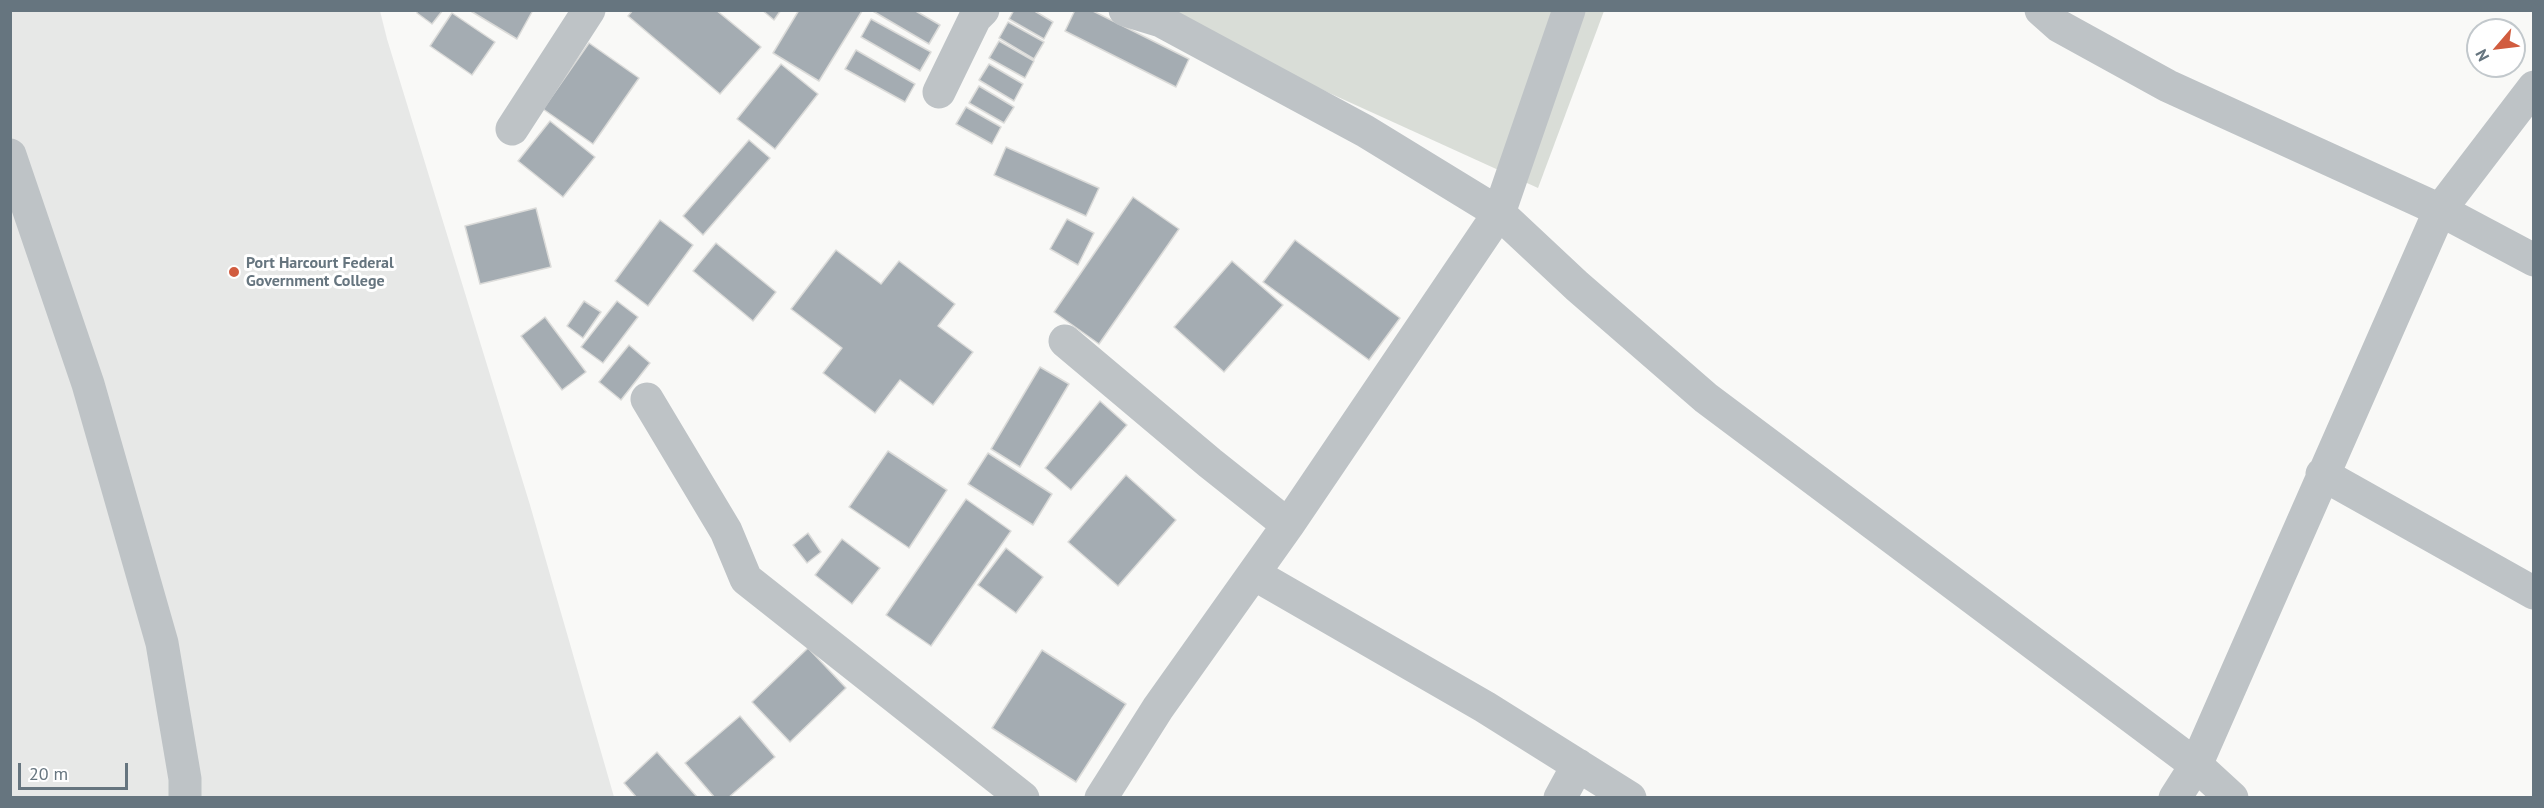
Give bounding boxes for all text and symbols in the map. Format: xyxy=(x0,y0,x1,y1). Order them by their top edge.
north arrow xyxy=(2466,18,2526,78)
text: N xyxy=(2471,46,2493,65)
place label: Port Harcourt Federal Government College xyxy=(246,253,394,291)
marker: Port Harcourt Federal Government College xyxy=(227,265,241,279)
scale bar xyxy=(21,751,130,789)
text: 20 m xyxy=(29,762,68,785)

